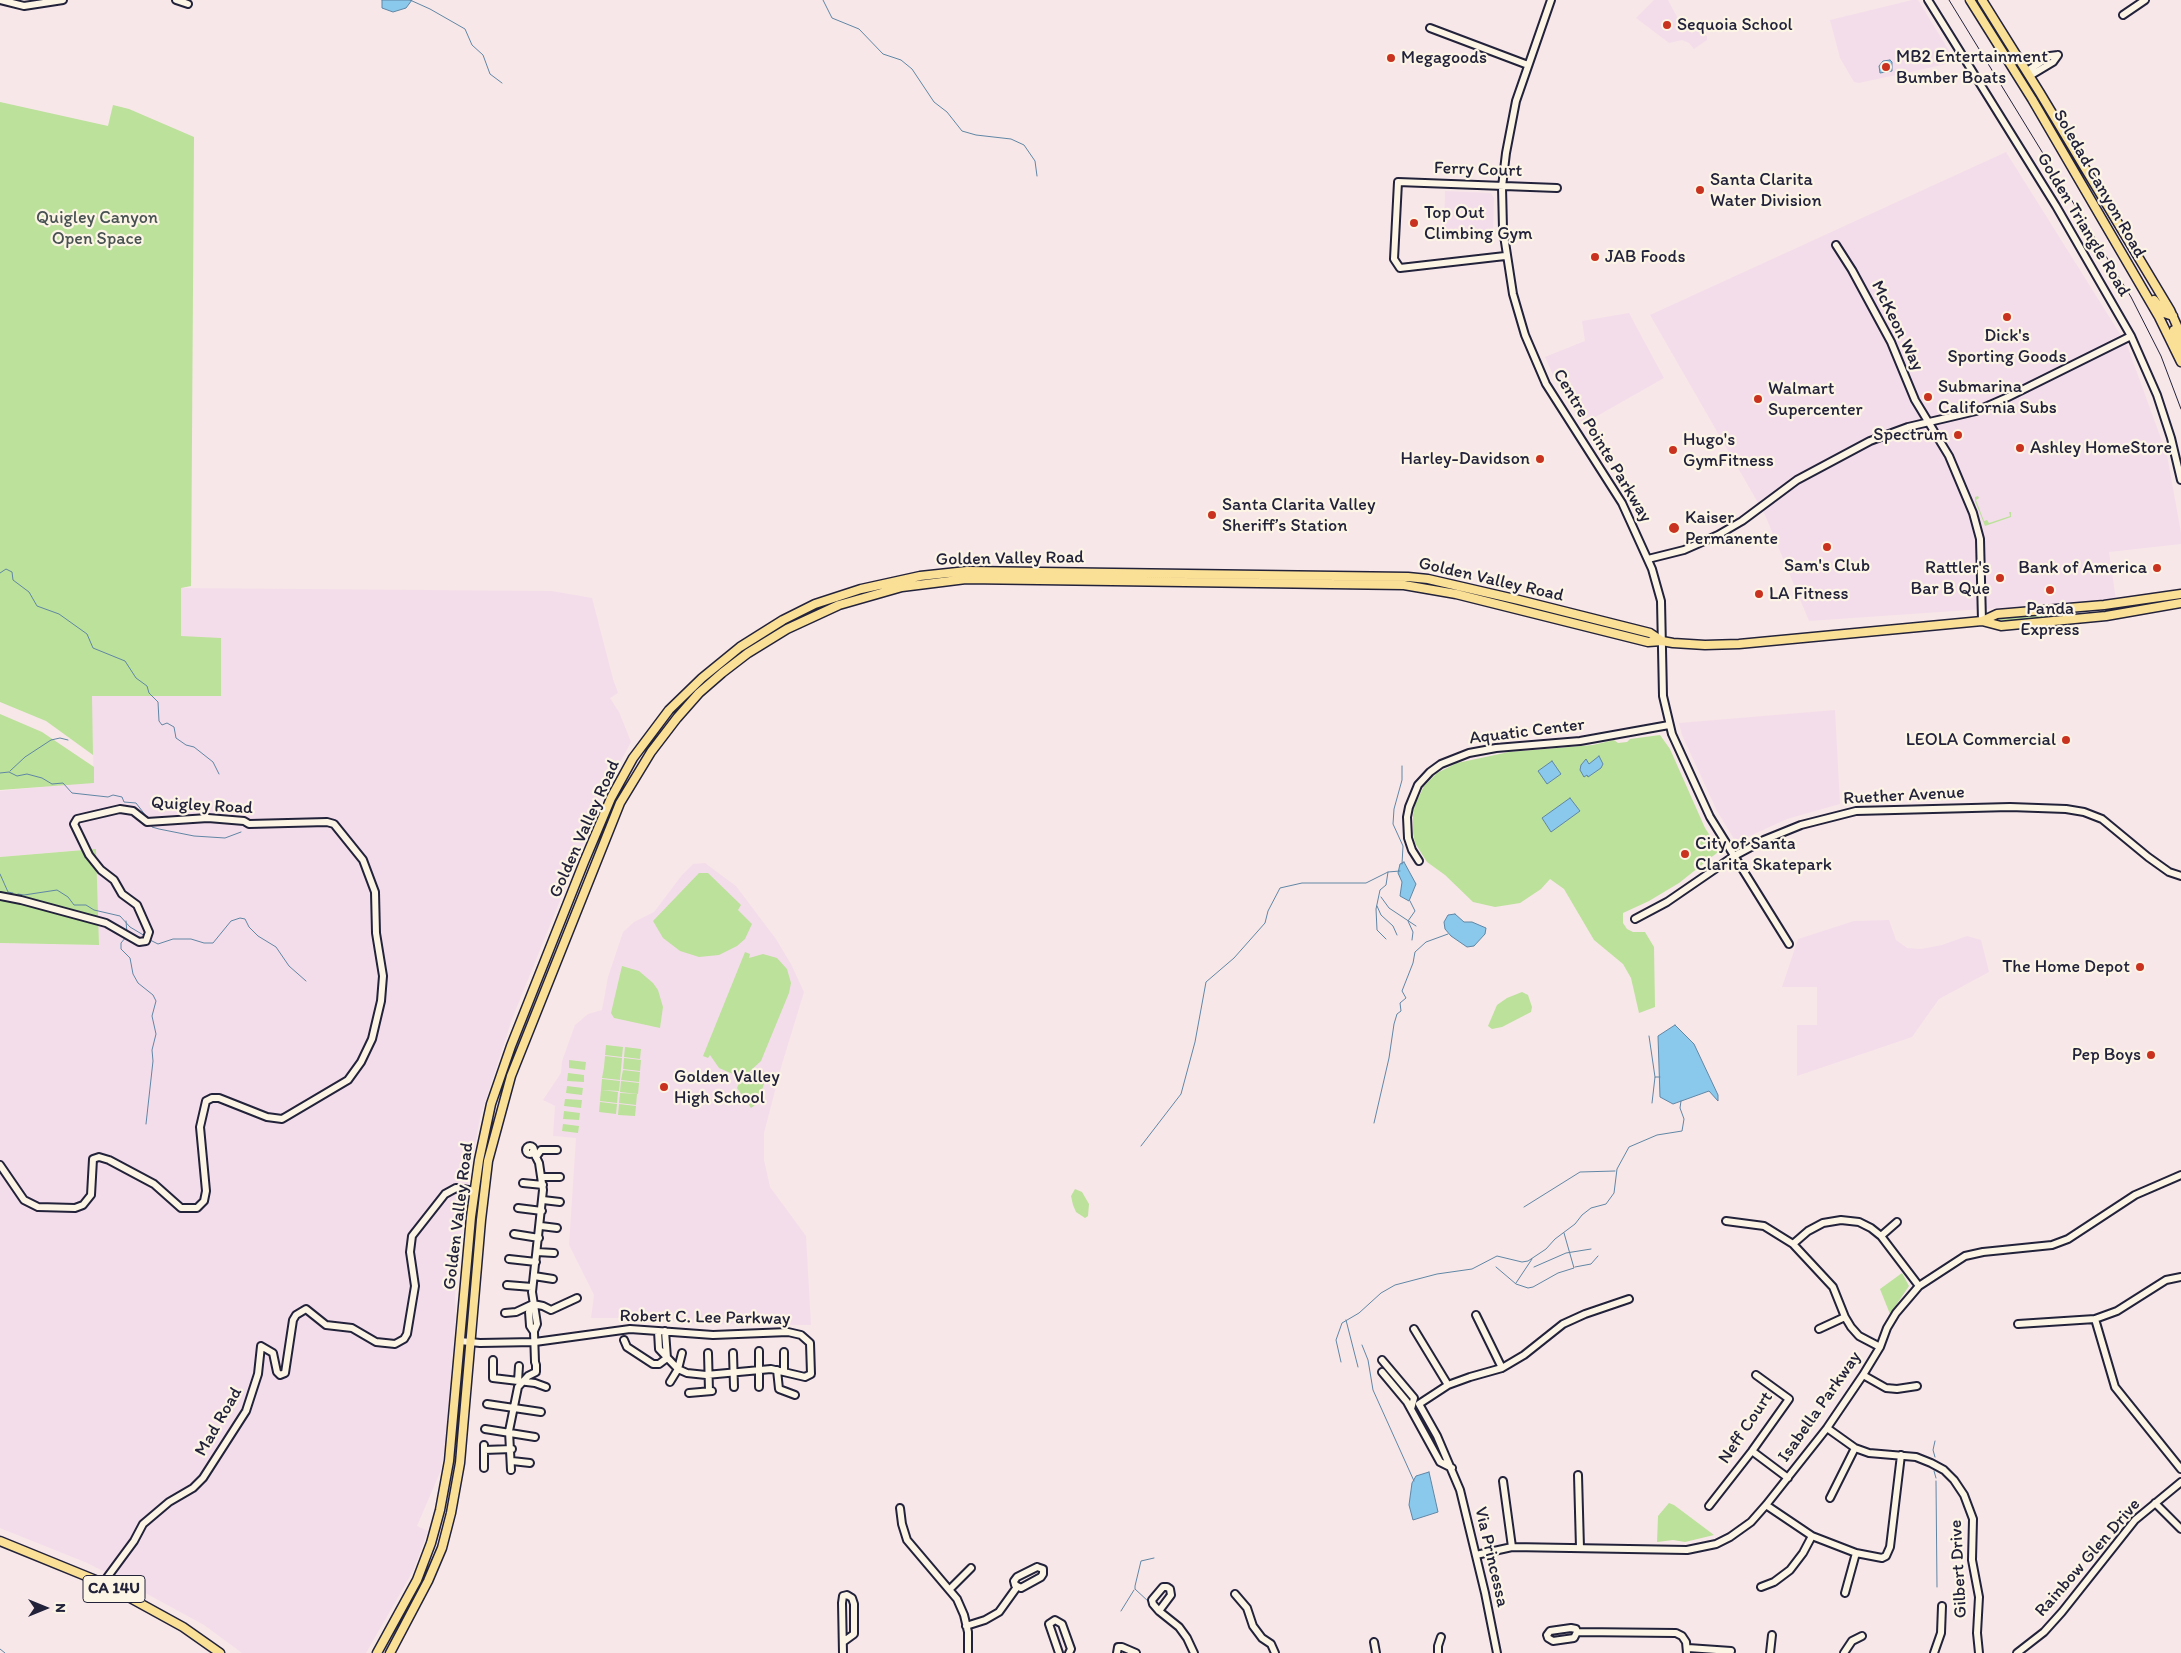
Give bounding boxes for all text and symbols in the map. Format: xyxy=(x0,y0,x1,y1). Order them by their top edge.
place label: Sequoia School xyxy=(1677,14,1793,36)
marker: Sequoia School xyxy=(1661,19,1673,31)
place label: MB2 Entertainment Bumber Boats xyxy=(1896,46,2048,88)
place label: Megagoods xyxy=(1401,47,1487,69)
marker: Megagoods xyxy=(1385,52,1397,64)
marker: MB2 Entertainment Bumber Boats xyxy=(1880,61,1892,73)
street label: Soledad Canyon Road xyxy=(2048,106,2150,262)
street label: Golden Triangle Road xyxy=(2032,149,2134,301)
street label: Ferry Court xyxy=(1434,158,1522,182)
place label: Santa Clarita Water Division xyxy=(1710,169,1822,212)
marker: Santa Clarita Water Division xyxy=(1694,184,1706,196)
place label: Top Out Climbing Gym xyxy=(1424,202,1533,244)
park label: Quigley Canyon Open Space xyxy=(36,207,158,250)
marker: Top Out Climbing Gym xyxy=(1408,217,1420,229)
place label: JAB Foods xyxy=(1605,246,1685,268)
marker: JAB Foods xyxy=(1589,251,1601,263)
street label: McKeon Way xyxy=(1866,277,1928,375)
marker: Dick's Sporting Goods xyxy=(2001,311,2013,323)
place label: Dick's Sporting Goods xyxy=(1947,325,2067,368)
street label: Centre Pointe Parkway xyxy=(1548,365,1656,527)
place label: Submarina California Subs xyxy=(1938,376,2057,418)
place label: Walmart Supercenter xyxy=(1768,378,1863,420)
marker: Submarina California Subs xyxy=(1922,391,1934,403)
marker: Walmart Supercenter xyxy=(1752,393,1764,405)
place label: Spectrum xyxy=(1873,424,1948,446)
place label: Hugo's GymFitness xyxy=(1683,429,1774,472)
marker: Spectrum xyxy=(1952,429,1964,441)
place label: Ashley HomeStore xyxy=(2030,437,2172,459)
marker: Ashley HomeStore xyxy=(2014,442,2026,454)
marker: Hugo's GymFitness xyxy=(1667,444,1679,456)
place label: Harley-Davidson xyxy=(1400,448,1530,470)
marker: Harley-Davidson xyxy=(1534,453,1546,465)
place label: Santa Clarita Valley Sheriff’s Station xyxy=(1222,494,1375,536)
place label: Kaiser Permanente xyxy=(1685,507,1778,550)
marker: Santa Clarita Valley Sheriff’s Station xyxy=(1206,509,1218,521)
marker: Kaiser Permanente xyxy=(1667,521,1681,535)
marker: Sam's Club xyxy=(1821,541,1833,553)
street label: Golden Valley Road xyxy=(936,547,1084,571)
street label: Golden Valley Road xyxy=(1416,553,1566,607)
place label: Sam's Club xyxy=(1784,555,1870,577)
place label: Rattler's Bar B Que xyxy=(1911,557,1990,600)
place label: Bank of America xyxy=(2018,557,2147,579)
marker: Bank of America xyxy=(2151,562,2163,574)
marker: Rattler's Bar B Que xyxy=(1994,572,2006,584)
place label: LA Fitness xyxy=(1769,583,1849,605)
marker: Panda Express xyxy=(2044,584,2056,596)
marker: LA Fitness xyxy=(1753,588,1765,600)
place label: Panda Express xyxy=(2020,598,2080,640)
street label: Aquatic Center xyxy=(1468,714,1586,750)
place label: LEOLA Commercial xyxy=(1906,729,2056,751)
marker: LEOLA Commercial xyxy=(2060,734,2072,746)
street label: Golden Valley Road xyxy=(545,757,625,901)
street label: Ruether Avenue xyxy=(1843,782,1965,810)
street label: Quigley Road xyxy=(151,793,253,819)
place label: City of Santa Clarita Skatepark xyxy=(1695,833,1832,876)
marker: City of Santa Clarita Skatepark xyxy=(1679,848,1691,860)
place label: The Home Depot xyxy=(2002,956,2130,978)
marker: The Home Depot xyxy=(2134,961,2146,973)
place label: Pep Boys xyxy=(2072,1044,2141,1066)
marker: Pep Boys xyxy=(2145,1049,2157,1061)
place label: Golden Valley High School xyxy=(674,1066,780,1108)
marker: Golden Valley High School xyxy=(658,1081,670,1093)
street label: Golden Valley Road xyxy=(439,1141,479,1291)
street label: Robert C. Lee Parkway xyxy=(619,1306,791,1330)
street label: Isabella Parkway xyxy=(1774,1347,1866,1467)
street label: Mad Road xyxy=(191,1384,247,1460)
street label: Neff Court xyxy=(1714,1388,1778,1468)
street label: Rainbow Glen Drive xyxy=(2031,1494,2145,1622)
street label: Via Princessa xyxy=(1469,1505,1513,1609)
street label: Gilbert Drive xyxy=(1946,1519,1972,1619)
road number: CA 14U xyxy=(83,1576,145,1602)
north arrow xyxy=(20,1583,70,1633)
text: N xyxy=(52,1603,69,1613)

